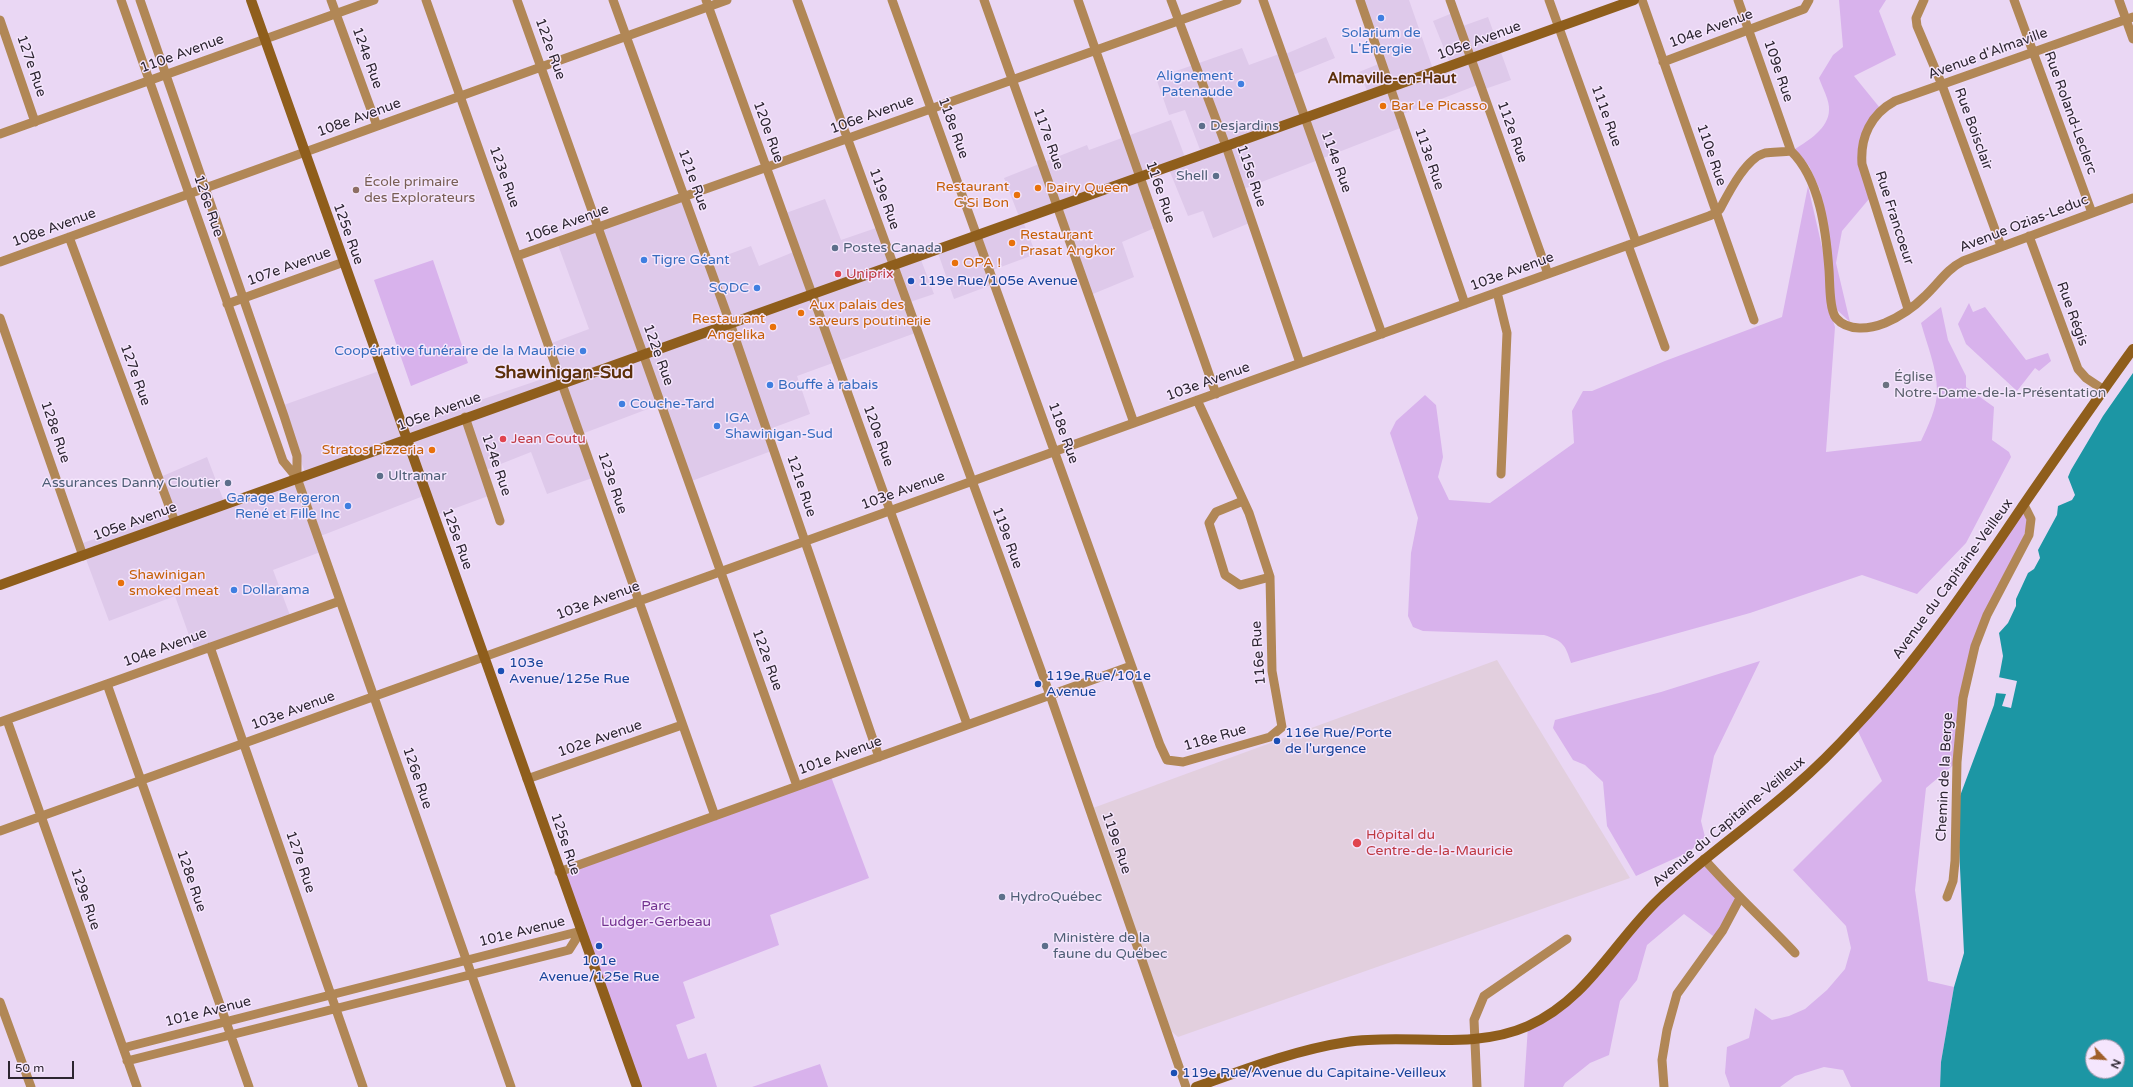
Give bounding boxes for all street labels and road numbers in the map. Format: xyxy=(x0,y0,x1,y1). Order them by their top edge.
street label: 104e Avenue xyxy=(1667,6,1755,52)
street label: 122e Rue xyxy=(531,16,569,82)
street label: 105e Avenue xyxy=(1435,18,1523,64)
street label: 124e Rue xyxy=(348,25,386,91)
street label: Avenue d'Almaville xyxy=(1926,25,2050,83)
street label: 110e Avenue xyxy=(138,31,226,77)
street label: 127e Rue xyxy=(13,33,49,99)
street label: 109e Rue xyxy=(1760,38,1796,104)
street label: Rue Roland-Leclerc xyxy=(2040,49,2100,177)
street label: 111e Rue xyxy=(1587,83,1625,149)
street label: Rue Boisclair xyxy=(1950,86,1996,172)
street label: 106e Avenue xyxy=(828,92,916,138)
street label: 108e Avenue xyxy=(315,95,403,141)
street label: 118e Rue xyxy=(934,95,972,161)
street label: 120e Rue xyxy=(749,99,787,165)
street label: 112e Rue xyxy=(1493,99,1531,165)
street label: 117e Rue xyxy=(1029,106,1067,172)
street label: 110e Rue xyxy=(1693,122,1729,188)
street label: 113e Rue xyxy=(1411,126,1447,192)
street label: 114e Rue xyxy=(1317,129,1355,195)
street label: 115e Rue xyxy=(1233,143,1269,209)
street label: 123e Rue xyxy=(485,144,523,210)
street label: 121e Rue xyxy=(674,147,712,213)
street label: 116e Rue xyxy=(1142,159,1178,225)
street label: 119e Rue xyxy=(865,166,903,232)
street label: Rue Francoeur xyxy=(1871,169,1917,267)
street label: 126e Rue xyxy=(190,173,226,239)
street label: Avenue Ozias-Leduc xyxy=(1957,192,2091,256)
street label: 125e Rue xyxy=(329,201,367,267)
street label: 106e Avenue xyxy=(523,201,611,247)
street label: 108e Avenue xyxy=(10,205,98,251)
street label: 107e Avenue xyxy=(245,244,333,290)
street label: 103e Avenue xyxy=(1468,249,1556,295)
street label: Rue Régis xyxy=(2053,280,2091,348)
street label: 122e Rue xyxy=(639,322,677,388)
street label: 127e Rue xyxy=(116,342,154,408)
street label: 103e Avenue xyxy=(1164,359,1252,405)
street label: 105e Avenue xyxy=(395,389,483,435)
street label: 128e Rue xyxy=(37,399,73,465)
street label: 118e Rue xyxy=(1044,400,1082,466)
street label: 120e Rue xyxy=(859,403,897,469)
street label: 124e Rue xyxy=(478,432,514,498)
street label: 123e Rue xyxy=(594,450,630,516)
street label: 121e Rue xyxy=(783,453,819,519)
street label: 103e Avenue xyxy=(859,468,947,514)
street label: Avenue du Capitaine-Veilleux xyxy=(1889,495,2017,663)
street label: 105e Avenue xyxy=(91,499,179,545)
street label: 119e Rue xyxy=(988,505,1026,571)
street label: 125e Rue xyxy=(438,506,476,572)
street label: 103e Avenue xyxy=(554,578,642,624)
street label: 116e Rue xyxy=(1248,620,1270,686)
street label: 104e Avenue xyxy=(121,625,209,671)
street label: 122e Rue xyxy=(748,627,786,693)
street label: 103e Avenue xyxy=(249,688,337,734)
street label: Chemin de la Berge xyxy=(1933,712,1957,842)
street label: 102e Avenue xyxy=(556,717,644,761)
street label: 118e Rue xyxy=(1182,721,1248,755)
street label: 101e Avenue xyxy=(796,733,884,779)
street label: 126e Rue xyxy=(399,745,435,811)
street label: Avenue du Capitaine-Veilleux xyxy=(1649,753,1809,891)
street label: 119e Rue xyxy=(1098,810,1134,876)
street label: 125e Rue xyxy=(547,811,583,877)
street label: 127e Rue xyxy=(282,829,318,895)
street label: 128e Rue xyxy=(173,848,209,914)
street label: 129e Rue xyxy=(67,866,103,932)
street label: 101e Avenue xyxy=(477,913,567,951)
street label: 101e Avenue xyxy=(163,993,253,1031)

